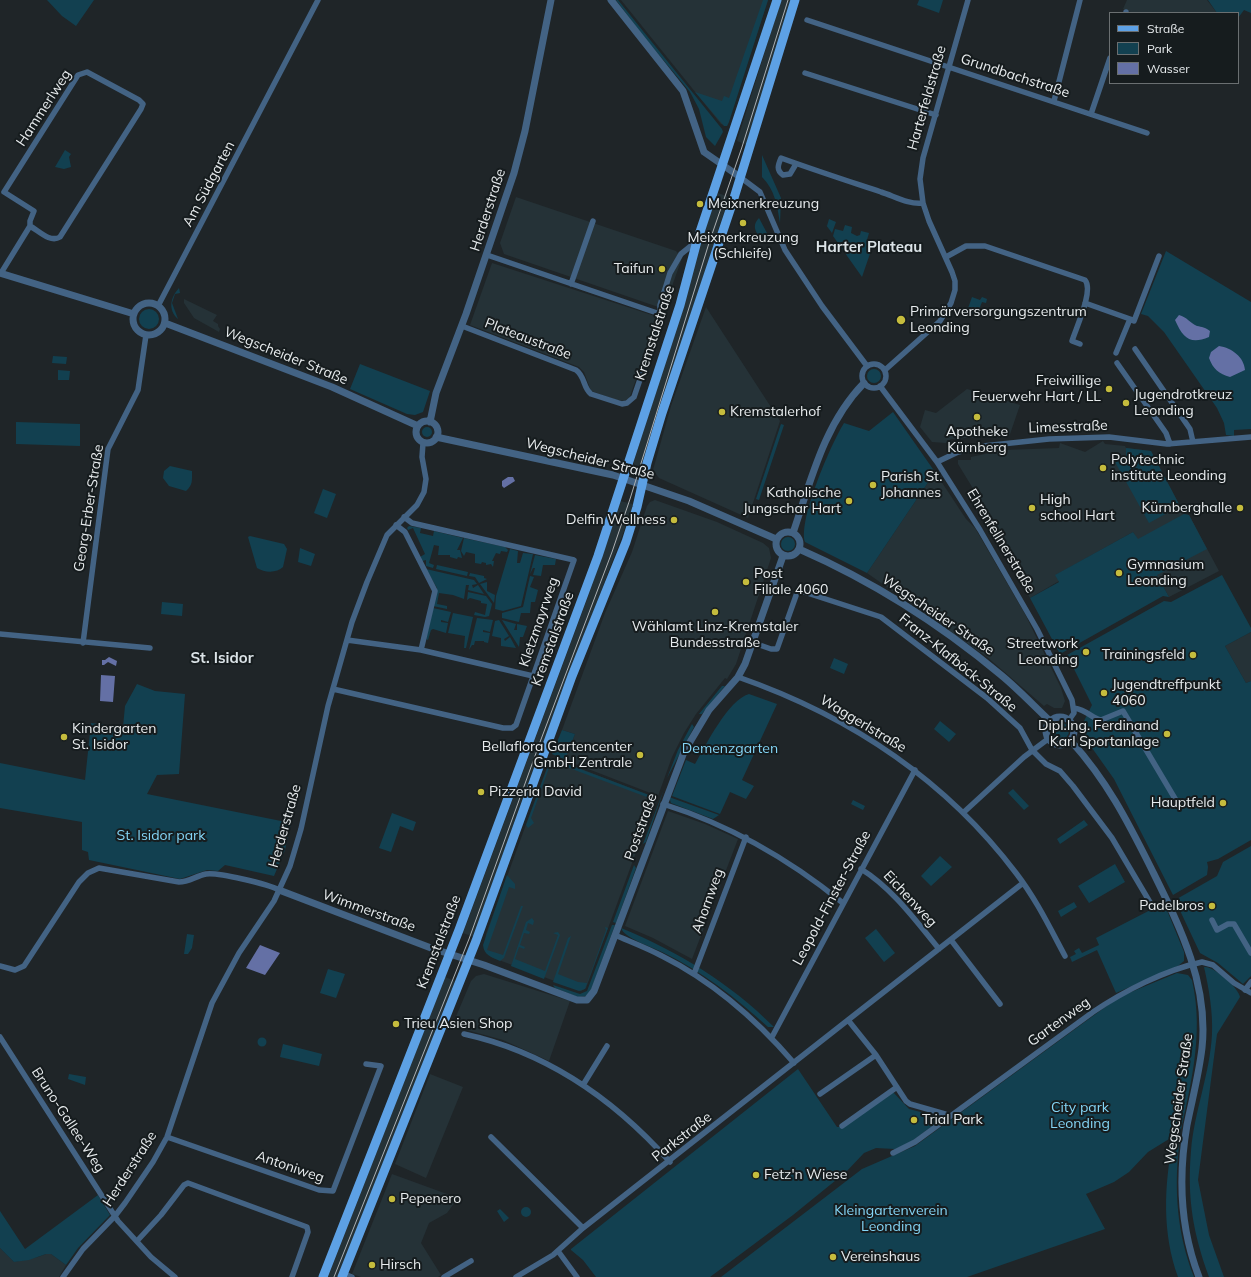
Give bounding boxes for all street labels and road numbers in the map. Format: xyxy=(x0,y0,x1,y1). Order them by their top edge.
street label: Harterfeldstraße xyxy=(904,44,950,152)
street label: Grundbachstraße xyxy=(958,50,1072,102)
street label: Hammerlweg xyxy=(13,67,75,149)
street label: Am Südgarten xyxy=(179,138,239,230)
street label: Herderstraße xyxy=(467,166,509,254)
street label: Kremstalstraße xyxy=(632,283,678,383)
street label: Plateaustraße xyxy=(482,315,574,363)
street label: Wegscheider Straße xyxy=(222,323,350,389)
street label: Limesstraße xyxy=(1028,417,1108,437)
street label: Wegscheider Straße xyxy=(524,435,656,483)
street label: Georg-Erber-Straße xyxy=(71,443,107,573)
street label: Ehrenfellnerstraße xyxy=(963,486,1039,596)
street label: Wegscheider Straße xyxy=(879,571,997,659)
street label: Kletzmayrweg xyxy=(516,575,562,669)
street label: Kremstalstraße xyxy=(528,590,578,688)
street label: Franz-Klafböck-Straße xyxy=(896,610,1020,716)
street label: Waggerlstraße xyxy=(817,692,909,756)
street label: Herderstraße xyxy=(265,782,305,870)
street label: Poststraße xyxy=(621,791,661,863)
street label: Leopold-Finster-Straße xyxy=(789,828,875,968)
street label: Ahornweg xyxy=(689,866,727,936)
street label: Eichenweg xyxy=(880,867,940,931)
street label: Wimmerstraße xyxy=(320,886,418,936)
street label: Kremstalstraße xyxy=(413,893,465,991)
street label: Gartenweg xyxy=(1025,994,1093,1050)
street label: Wegscheider Straße xyxy=(1161,1032,1197,1166)
street label: Bruno-Gallee-Weg xyxy=(28,1064,108,1176)
street label: Parkstraße xyxy=(649,1109,715,1165)
street label: Herderstraße xyxy=(100,1128,160,1210)
street label: Antoniweg xyxy=(254,1148,326,1186)

